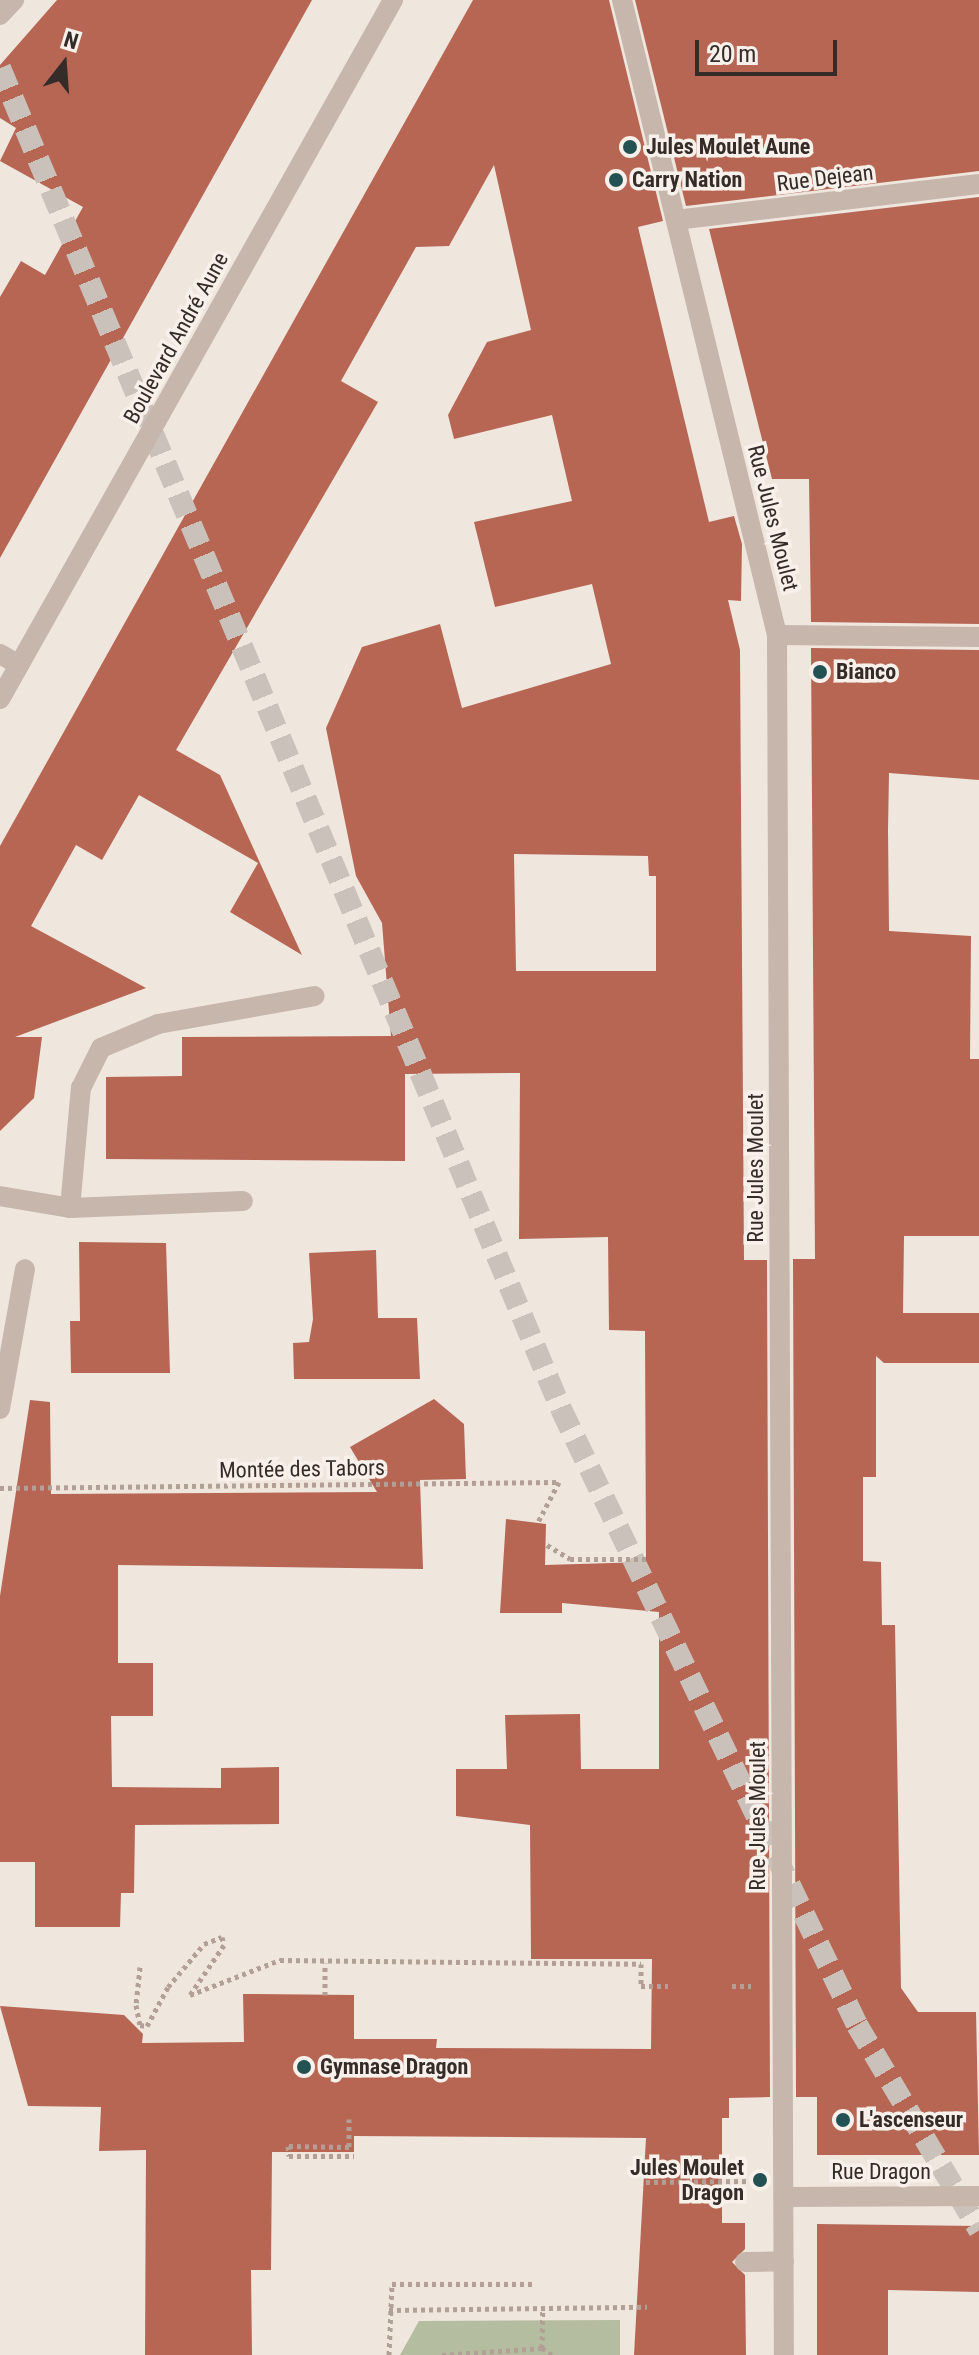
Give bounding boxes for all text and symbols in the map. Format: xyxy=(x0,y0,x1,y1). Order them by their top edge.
north arrow xyxy=(24,24,104,104)
scale bar xyxy=(699,24,841,74)
text: N xyxy=(61,27,81,54)
text: 20 m xyxy=(709,40,756,68)
place label: Jules Moulet Aune xyxy=(646,134,810,160)
marker: Jules Moulet Aune xyxy=(621,138,639,156)
street label: Rue Dejean xyxy=(775,159,875,197)
place label: Carry Nation xyxy=(632,167,742,193)
marker: Carry Nation xyxy=(607,171,625,189)
street label: Boulevard André Aune xyxy=(118,248,234,428)
street label: Rue Jules Moulet xyxy=(742,442,804,594)
place label: Bianco xyxy=(836,659,896,685)
marker: Bianco xyxy=(811,663,829,681)
street label: Rue Jules Moulet xyxy=(743,1093,769,1243)
street label: Montée des Tabors xyxy=(219,1454,385,1484)
street label: Rue Jules Moulet xyxy=(745,1741,771,1891)
place label: Gymnase Dragon xyxy=(320,2054,468,2080)
marker: Gymnase Dragon xyxy=(295,2058,313,2076)
place label: L'ascenseur xyxy=(859,2107,963,2133)
marker: L'ascenseur xyxy=(834,2111,852,2129)
place label: Jules Moulet Dragon xyxy=(630,2154,744,2206)
street label: Rue Dragon xyxy=(831,2159,931,2185)
marker: Jules Moulet Dragon xyxy=(751,2171,769,2189)

